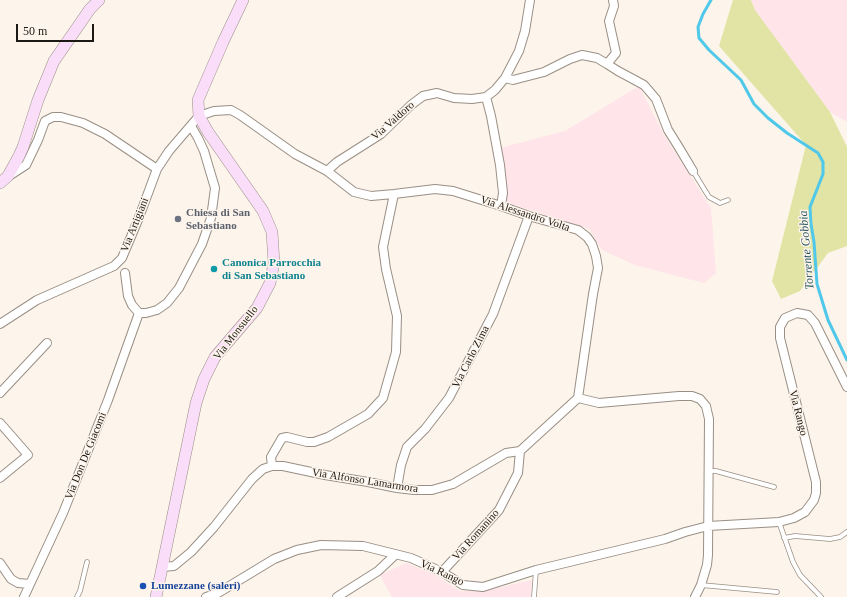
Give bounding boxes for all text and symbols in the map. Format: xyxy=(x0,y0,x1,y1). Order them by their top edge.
scale bar xyxy=(18,16,96,42)
text: 50 m xyxy=(23,24,47,38)
street label: Via Valdoro xyxy=(369,99,417,143)
street label: Via Alessandro Volta xyxy=(479,193,571,235)
street label: Via Artigiani xyxy=(118,196,152,254)
place label: Chiesa di San Sebastiano xyxy=(186,206,250,232)
water label: Torrente Gobbia xyxy=(796,210,818,290)
marker: Chiesa di San Sebastiano xyxy=(173,214,183,224)
place label: Canonica Parrocchia di San Sebastiano xyxy=(222,256,321,282)
marker: Canonica Parrocchia di San Sebastiano xyxy=(209,264,219,274)
street label: Via Monsuello xyxy=(211,303,261,363)
street label: Via Carlo Zima xyxy=(450,324,492,390)
street label: Via Rango xyxy=(786,389,810,437)
street label: Via Don De Giacomi xyxy=(62,410,110,502)
street label: Via Alfonso Lamarmora xyxy=(311,466,419,496)
street label: Via Romanino xyxy=(450,507,502,563)
street label: Via Rango xyxy=(418,557,466,589)
place label: Lumezzane (saleri) xyxy=(151,579,240,593)
marker: Lumezzane (saleri) xyxy=(138,581,148,591)

